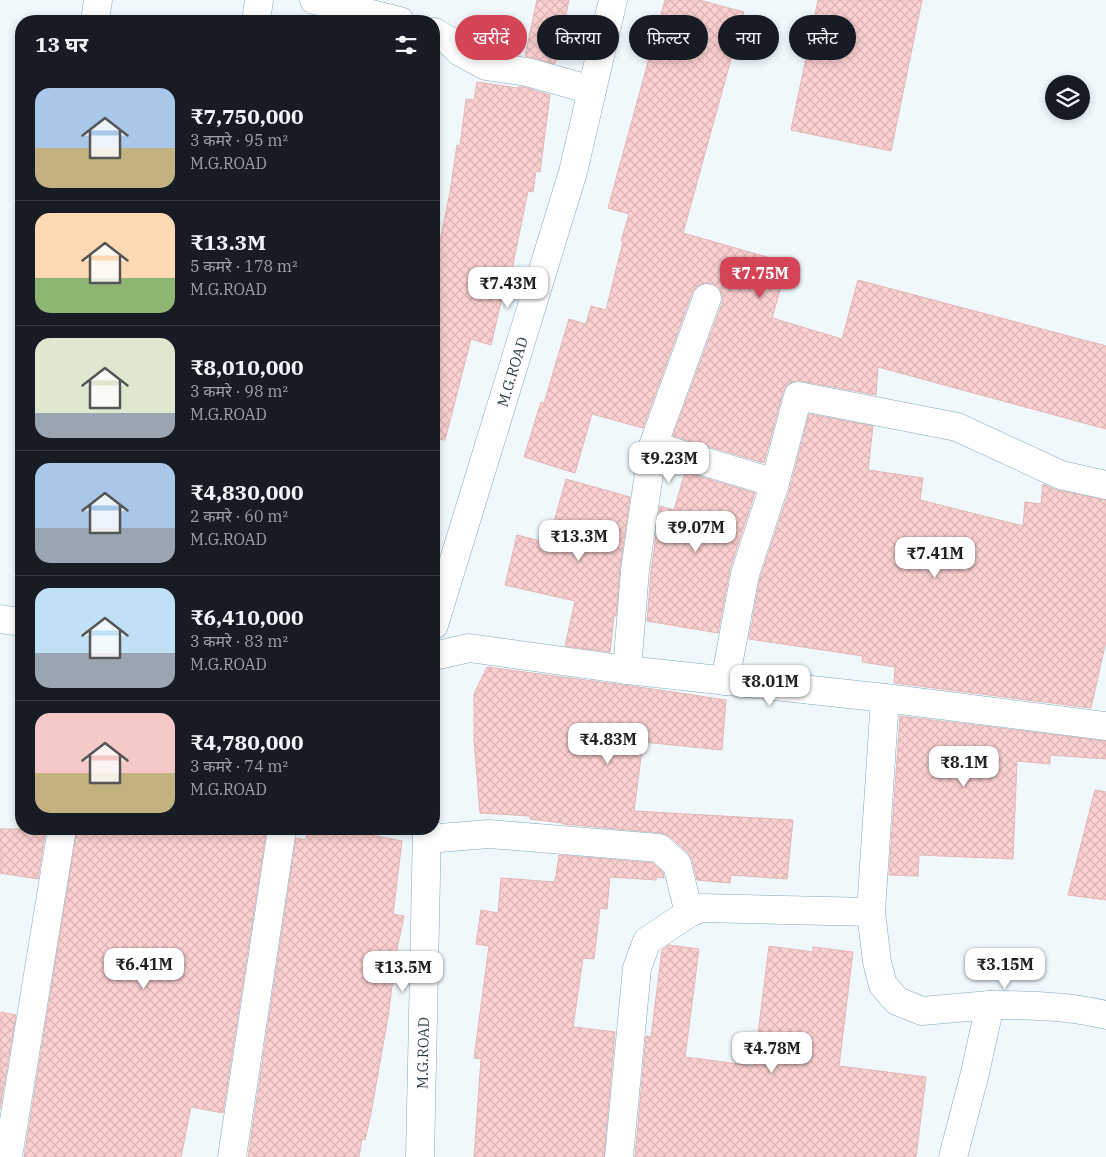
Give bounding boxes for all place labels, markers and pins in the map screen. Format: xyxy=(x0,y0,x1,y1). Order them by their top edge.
pin: ₹7.75M xyxy=(719,256,801,299)
pin: ₹7.43M xyxy=(467,266,549,309)
pin: ₹9.23M xyxy=(628,442,710,484)
pin: ₹9.07M xyxy=(655,510,737,553)
pin: ₹13.3M xyxy=(538,520,620,562)
pin: ₹7.41M xyxy=(894,536,976,579)
pin: ₹8.01M xyxy=(729,664,811,707)
pin: ₹4.83M xyxy=(567,722,649,765)
pin: ₹8.1M xyxy=(929,746,999,788)
pin: ₹6.41M xyxy=(103,948,185,990)
pin: ₹3.15M xyxy=(964,948,1046,990)
pin: ₹13.5M xyxy=(362,950,444,993)
pin: ₹4.78M xyxy=(731,1032,813,1074)

